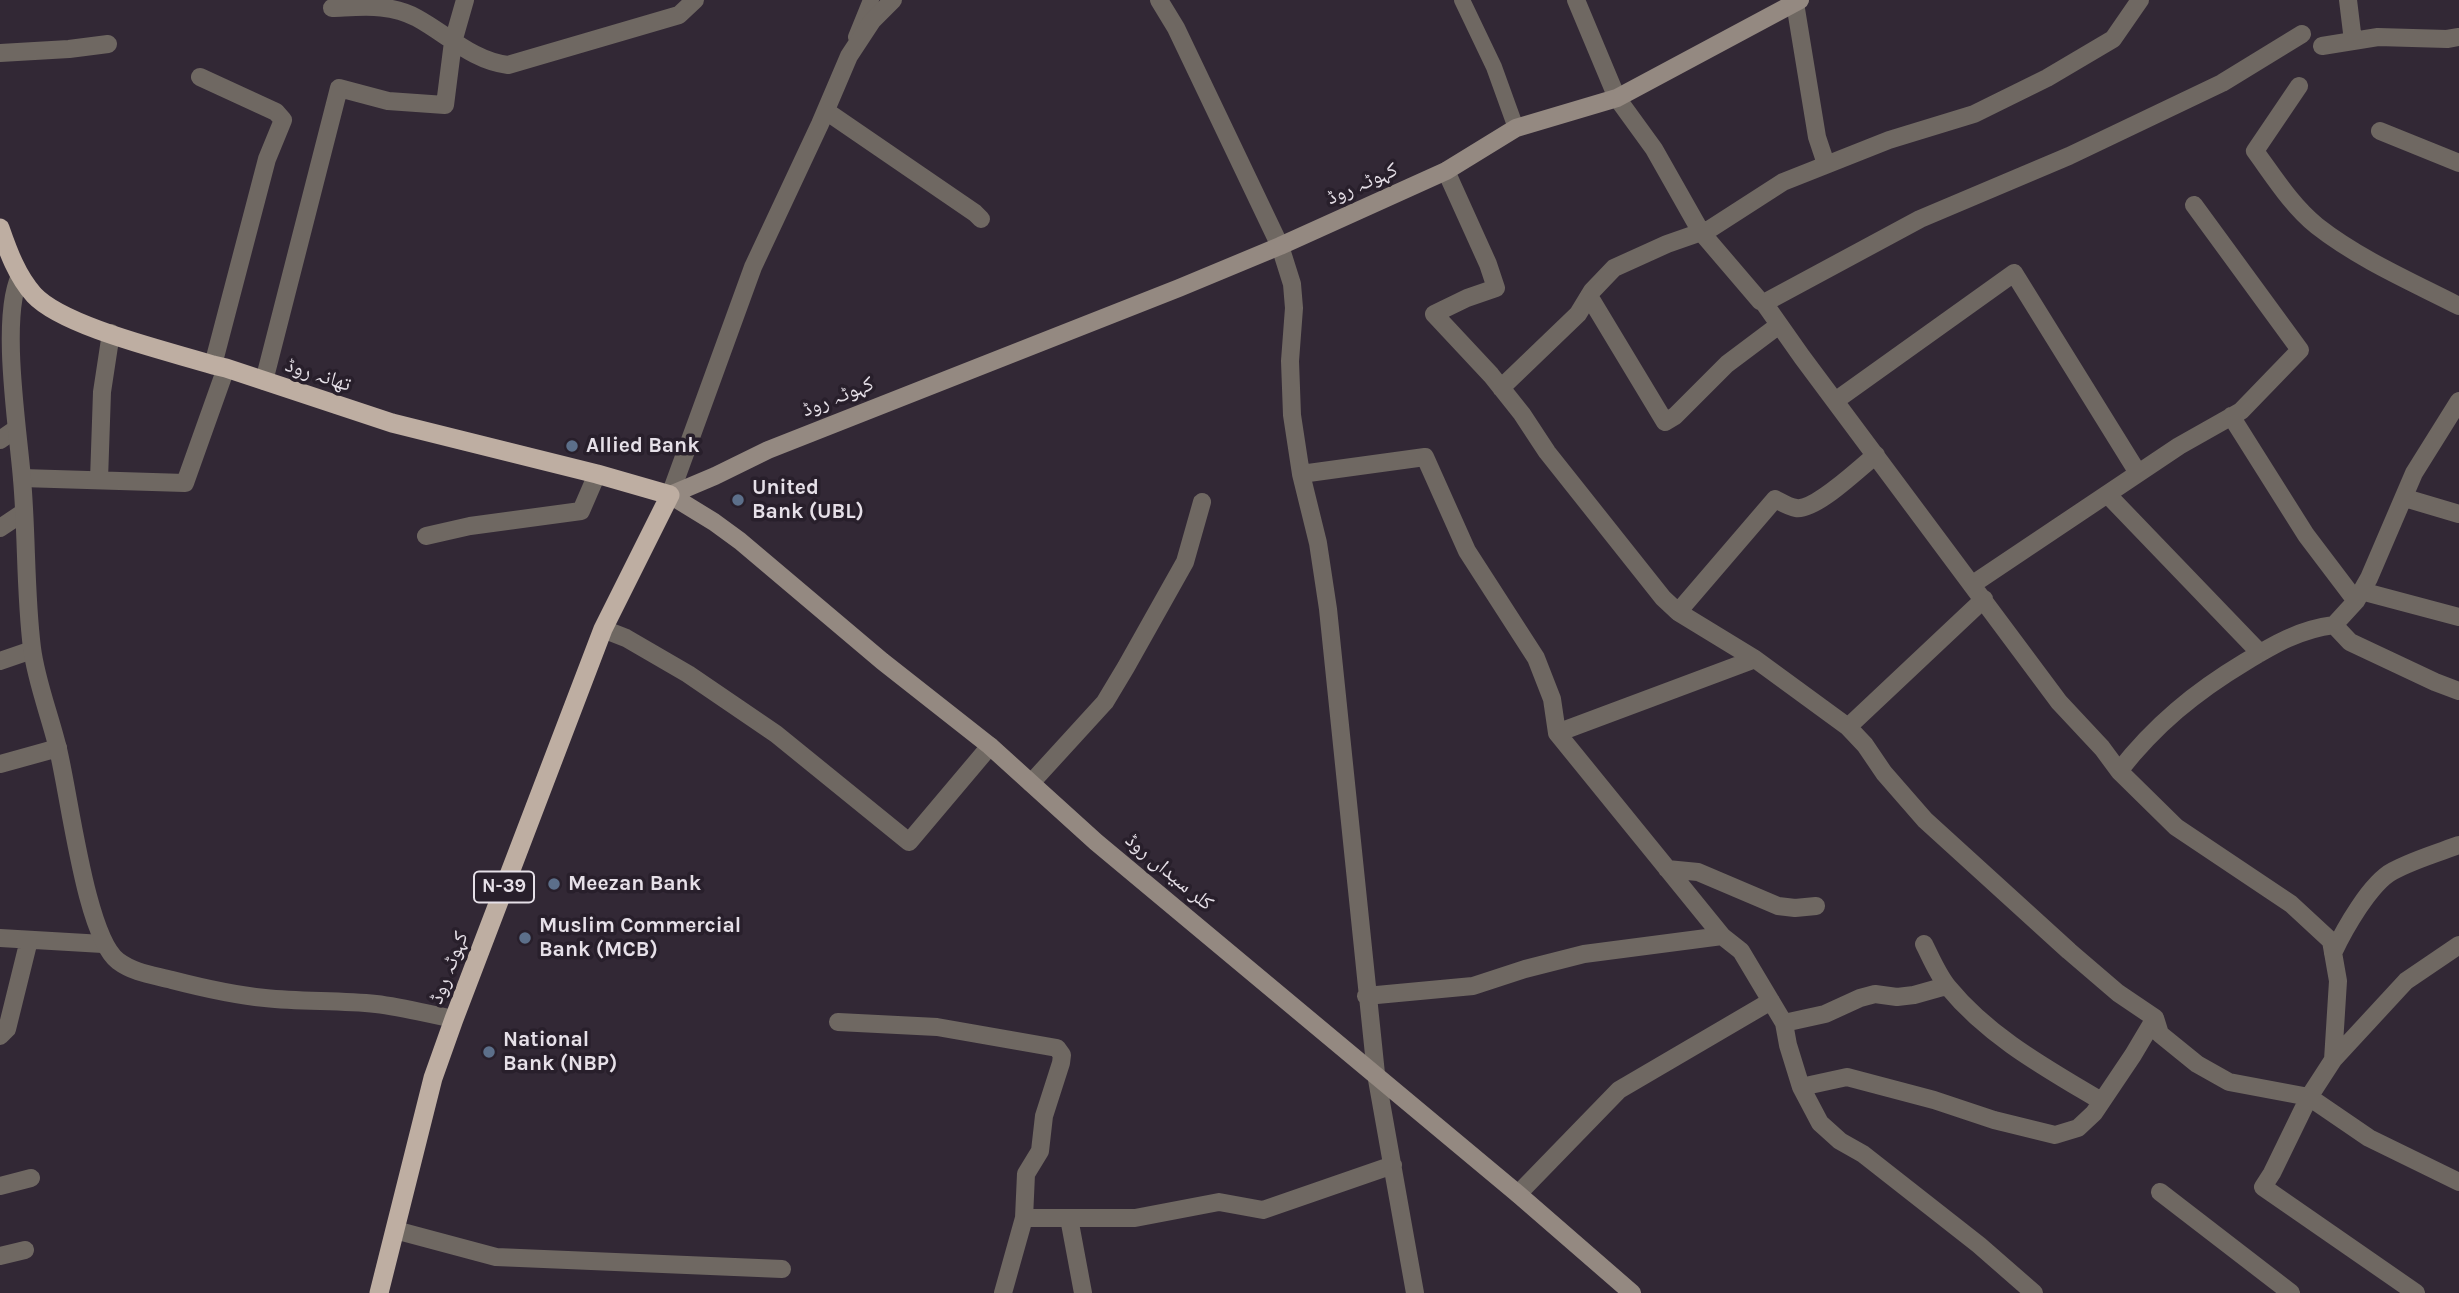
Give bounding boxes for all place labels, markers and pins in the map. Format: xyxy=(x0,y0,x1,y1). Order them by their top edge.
place label: Allied Bank xyxy=(586,433,700,459)
marker: Allied Bank xyxy=(564,438,580,454)
place label: United Bank (UBL) xyxy=(752,475,864,525)
marker: United Bank (UBL) xyxy=(730,492,746,508)
place label: Meezan Bank xyxy=(568,871,701,897)
marker: Meezan Bank xyxy=(546,876,562,892)
place label: Muslim Commercial Bank (MCB) xyxy=(539,913,741,963)
marker: Muslim Commercial Bank (MCB) xyxy=(517,930,533,946)
place label: National Bank (NBP) xyxy=(503,1027,617,1077)
marker: National Bank (NBP) xyxy=(481,1044,497,1060)

